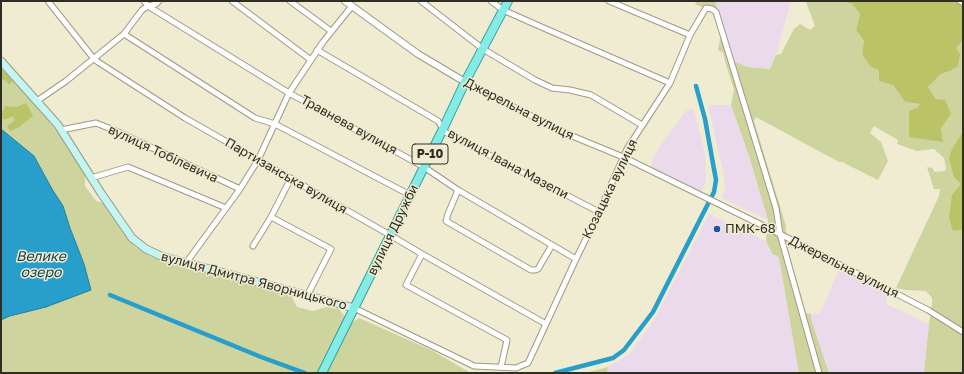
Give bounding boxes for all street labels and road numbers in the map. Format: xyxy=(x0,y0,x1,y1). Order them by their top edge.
street label: Джерельна вулиця xyxy=(462,75,576,143)
street label: Травнева вулиця xyxy=(298,92,400,158)
street label: вулиця Тобілевича xyxy=(106,122,220,186)
street label: вулиця Івана Мазепи xyxy=(445,126,571,202)
street label: Партизанська вулиця xyxy=(222,135,350,217)
street label: Козацька вулиця xyxy=(579,137,641,241)
road number: Р-10 xyxy=(412,144,448,164)
street label: вулиця Дружби xyxy=(364,182,422,278)
street label: Джерельна вулиця xyxy=(787,233,901,301)
street label: вулиця Дмитра Яворницького xyxy=(159,249,349,313)

